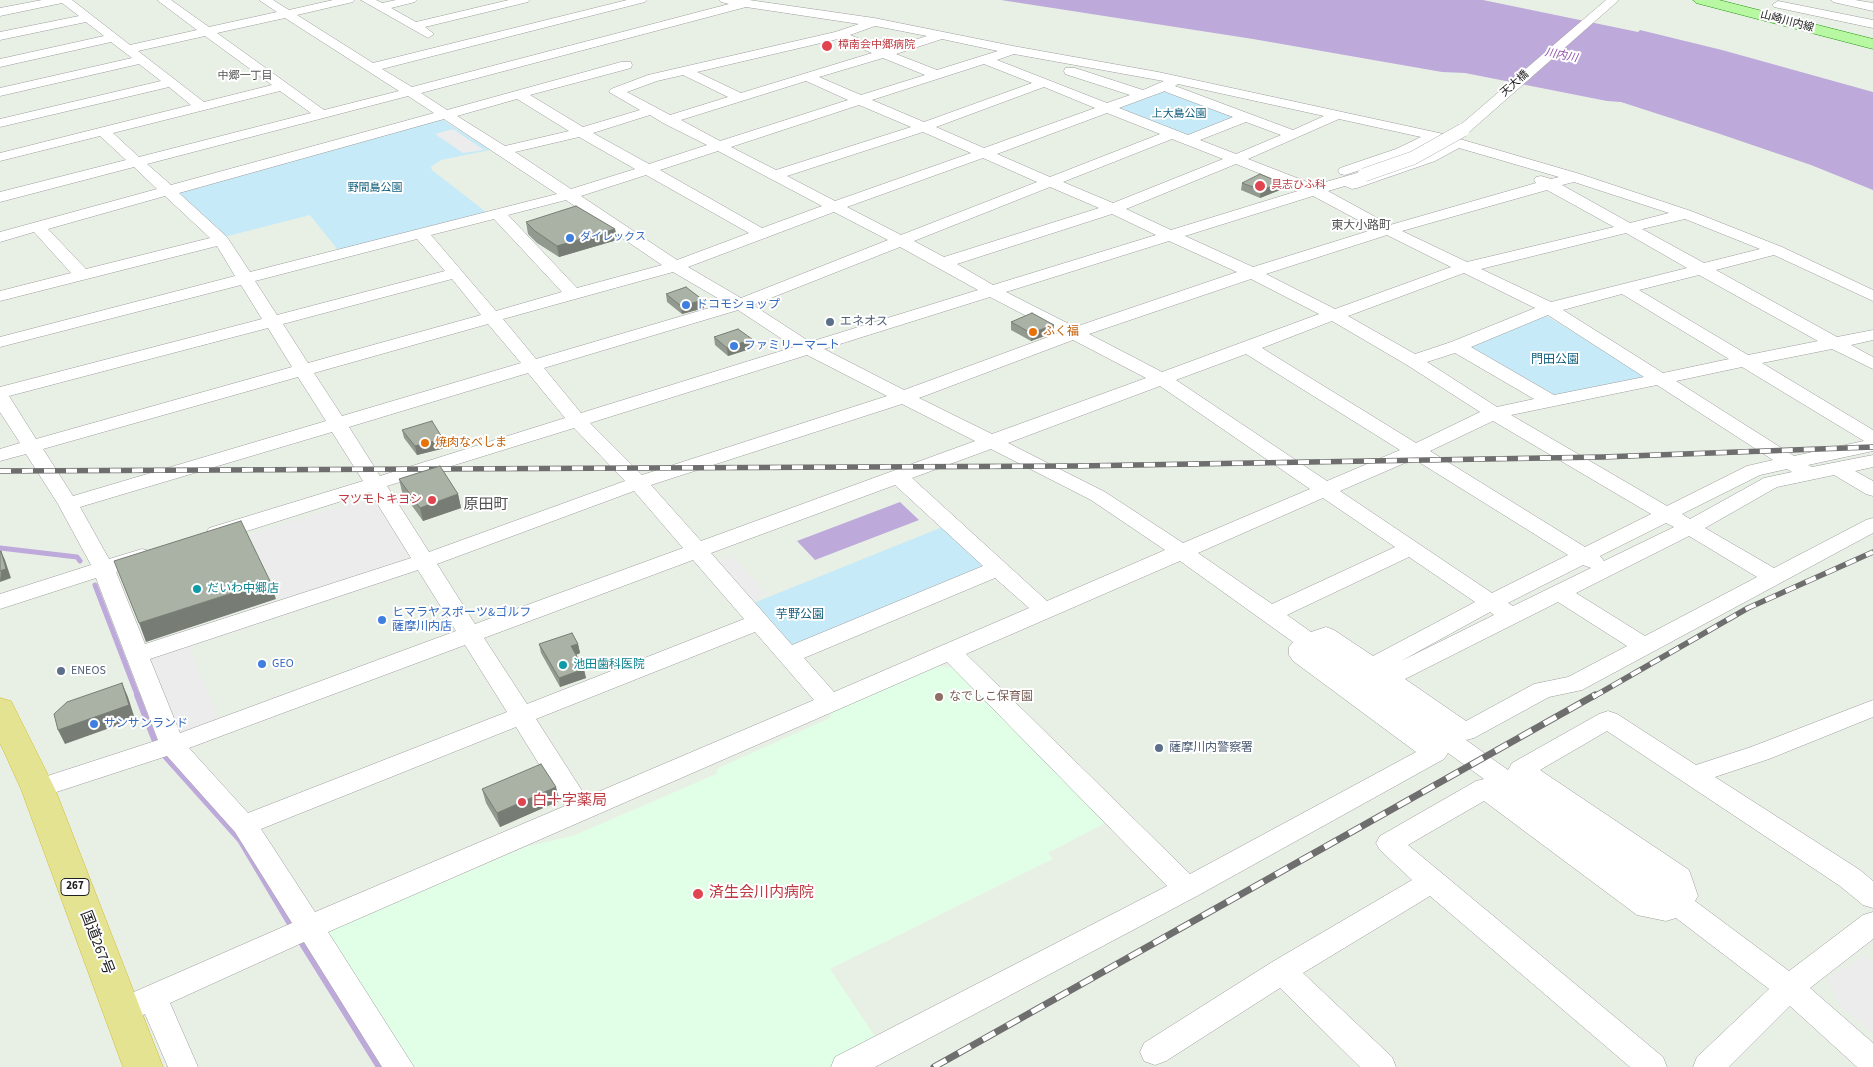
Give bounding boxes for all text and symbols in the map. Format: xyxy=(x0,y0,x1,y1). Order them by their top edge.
street label: 山崎川内線 xyxy=(1759,9,1815,35)
marker: 樟南会中郷病院 xyxy=(820,39,834,53)
place label: 樟南会中郷病院 xyxy=(838,39,915,53)
water label: 川内川 xyxy=(1544,46,1578,66)
street label: 天大橋 xyxy=(1498,68,1532,100)
district label: 中郷一丁目 xyxy=(218,70,272,84)
park label: 上大島公園 xyxy=(1152,108,1206,122)
marker: 具志ひふ科 xyxy=(1253,179,1267,193)
place label: 具志ひふ科 xyxy=(1271,179,1326,193)
park label: 野間島公園 xyxy=(348,182,402,196)
district label: 東大小路町 xyxy=(1331,219,1391,233)
place label: ダイレックス xyxy=(580,231,646,245)
marker: ダイレックス xyxy=(564,232,576,244)
place label: ドコモショップ xyxy=(696,298,780,312)
marker: ドコモショップ xyxy=(680,299,692,311)
place label: エネオス xyxy=(840,315,888,329)
marker: エネオス xyxy=(824,316,836,328)
place label: ふく福 xyxy=(1043,325,1079,339)
marker: ふく福 xyxy=(1027,326,1039,338)
place label: ファミリーマート xyxy=(744,339,840,353)
marker: ファミリーマート xyxy=(728,340,740,352)
park label: 門田公園 xyxy=(1531,353,1579,367)
place label: 焼肉なべしま xyxy=(435,436,507,450)
marker: 焼肉なべしま xyxy=(419,437,431,449)
place label: マツモトキヨシ xyxy=(338,493,422,507)
marker: マツモトキヨシ xyxy=(426,494,438,506)
district label: 原田町 xyxy=(464,497,508,515)
place label: だいわ中郷店 xyxy=(207,582,279,596)
marker: だいわ中郷店 xyxy=(191,583,203,595)
place label: ヒマラヤスポーツ&ゴルフ 薩摩川内店 xyxy=(392,606,531,634)
park label: 芋野公園 xyxy=(776,608,824,622)
marker: ヒマラヤスポーツ&ゴルフ 薩摩川内店 xyxy=(376,614,388,626)
place label: GEO xyxy=(272,657,294,671)
marker: GEO xyxy=(256,658,268,670)
place label: 池田歯科医院 xyxy=(573,658,645,672)
marker: 池田歯科医院 xyxy=(557,659,569,671)
place label: ENEOS xyxy=(71,664,106,678)
marker: ENEOS xyxy=(55,665,67,677)
place label: なでしこ保育園 xyxy=(949,690,1033,704)
marker: なでしこ保育園 xyxy=(933,691,945,703)
place label: サンサンランド xyxy=(104,717,188,731)
marker: サンサンランド xyxy=(88,718,100,730)
place label: 薩摩川内警察署 xyxy=(1169,741,1253,755)
marker: 薩摩川内警察署 xyxy=(1153,742,1165,754)
place label: 白十字薬局 xyxy=(532,793,607,811)
marker: 白十字薬局 xyxy=(516,796,528,808)
road number: 267 xyxy=(61,879,89,896)
place label: 済生会川内病院 xyxy=(709,885,814,903)
marker: 済生会川内病院 xyxy=(691,887,705,901)
street label: 国道267号 xyxy=(76,908,116,978)

